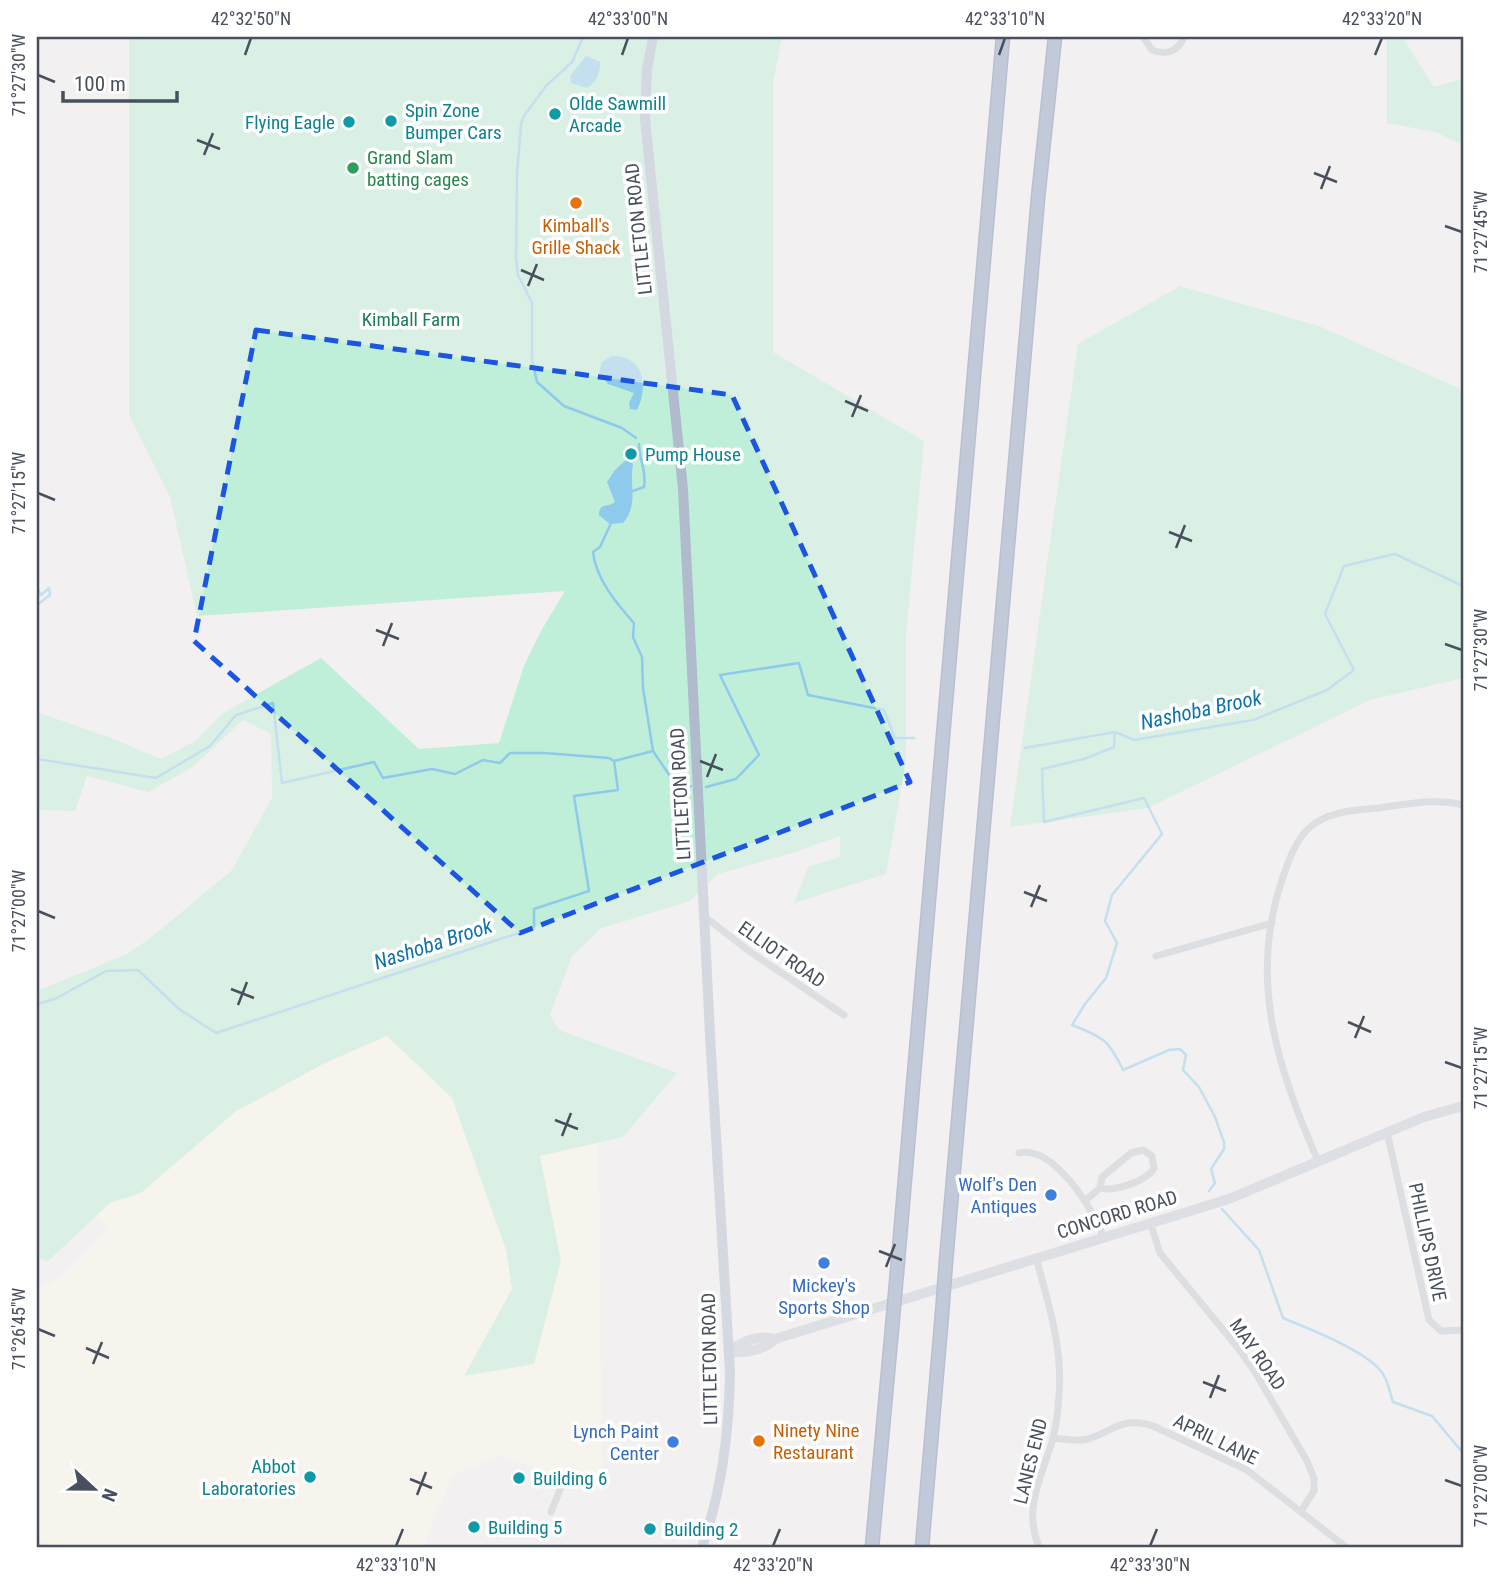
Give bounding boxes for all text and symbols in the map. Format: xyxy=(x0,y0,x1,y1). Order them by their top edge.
text: 42°32'50"N xyxy=(211,8,291,29)
text: 42°33'00"N xyxy=(588,8,668,29)
text: 42°33'10"N xyxy=(965,8,1045,29)
text: 42°33'20"N xyxy=(1342,8,1422,29)
text: 71°27'30"W xyxy=(8,33,29,116)
scale bar xyxy=(63,60,177,104)
text: 100 m xyxy=(74,72,126,96)
place label: Olde Sawmill Arcade xyxy=(569,92,666,137)
place label: Spin Zone Bumper Cars xyxy=(405,99,502,144)
marker: Olde Sawmill Arcade xyxy=(547,106,563,122)
place label: Flying Eagle xyxy=(245,111,335,134)
marker: Spin Zone Bumper Cars xyxy=(383,113,399,129)
marker: Flying Eagle xyxy=(341,114,357,130)
place label: Grand Slam batting cages xyxy=(367,146,469,191)
marker: Grand Slam batting cages xyxy=(345,160,361,176)
street label: LITTLETON ROAD xyxy=(620,162,657,296)
text: 71°27'45"W xyxy=(1470,190,1491,273)
marker: Kimball's Grille Shack xyxy=(568,195,584,211)
place label: Kimball's Grille Shack xyxy=(532,214,621,259)
park label: Kimball Farm xyxy=(362,308,460,331)
place label: Pump House xyxy=(645,443,741,466)
marker: Pump House xyxy=(623,446,639,462)
text: 71°27'15"W xyxy=(8,451,29,534)
text: 71°27'30"W xyxy=(1470,608,1491,691)
water label: Nashoba Brook xyxy=(1138,685,1264,735)
street label: LITTLETON ROAD xyxy=(666,727,695,861)
text: 71°27'00"W xyxy=(8,869,29,952)
water label: Nashoba Brook xyxy=(371,913,496,974)
street label: ELLIOT ROAD xyxy=(734,916,829,993)
text: 71°27'15"W xyxy=(1470,1026,1491,1109)
place label: Wolf's Den Antiques xyxy=(958,1173,1037,1218)
street label: PHILLIPS DRIVE xyxy=(1404,1181,1451,1303)
street label: CONCORD ROAD xyxy=(1054,1185,1180,1244)
marker: Wolf's Den Antiques xyxy=(1043,1187,1059,1203)
marker: Mickey's Sports Shop xyxy=(816,1255,832,1271)
place label: Mickey's Sports Shop xyxy=(778,1274,870,1319)
text: 71°26'45"W xyxy=(8,1287,29,1370)
street label: LITTLETON ROAD xyxy=(697,1293,722,1425)
street label: MAY ROAD xyxy=(1225,1314,1291,1394)
street label: APRIL LANE xyxy=(1170,1409,1262,1470)
street label: LANES END xyxy=(1009,1416,1052,1506)
place label: Ninety Nine Restaurant xyxy=(773,1419,859,1464)
place label: Lynch Paint Center xyxy=(573,1420,659,1465)
marker: Ninety Nine Restaurant xyxy=(751,1433,767,1449)
marker: Lynch Paint Center xyxy=(665,1434,681,1450)
text: 71°27'00"W xyxy=(1470,1444,1491,1527)
north arrow xyxy=(60,1454,130,1524)
place label: Abbot Laboratories xyxy=(202,1455,296,1500)
place label: Building 6 xyxy=(533,1467,607,1490)
marker: Abbot Laboratories xyxy=(302,1469,318,1485)
marker: Building 6 xyxy=(511,1470,527,1486)
text: N xyxy=(96,1485,122,1505)
place label: Building 5 xyxy=(488,1516,562,1539)
place label: Building 2 xyxy=(664,1518,738,1541)
marker: Building 5 xyxy=(466,1519,482,1535)
marker: Building 2 xyxy=(642,1521,658,1537)
text: 42°33'10"N xyxy=(356,1554,436,1575)
text: 42°33'20"N xyxy=(733,1554,813,1575)
text: 42°33'30"N xyxy=(1110,1554,1190,1575)

